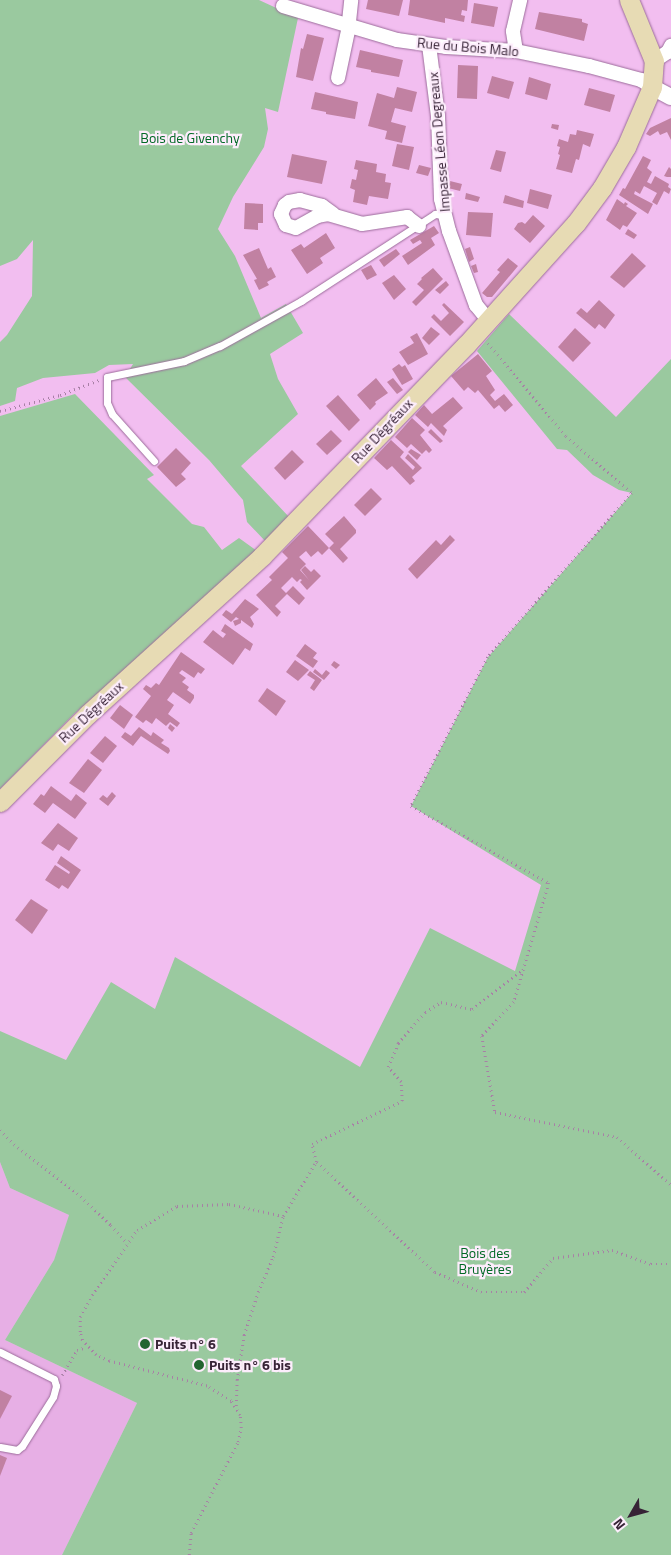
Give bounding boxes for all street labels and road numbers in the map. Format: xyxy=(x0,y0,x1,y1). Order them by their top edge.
street label: Rue du Bois Malo xyxy=(416,34,520,60)
street label: Impasse Léon Degreaux xyxy=(425,71,453,213)
street label: Rue Dégréaux xyxy=(348,395,416,467)
street label: Rue Dégréaux xyxy=(55,678,127,746)

